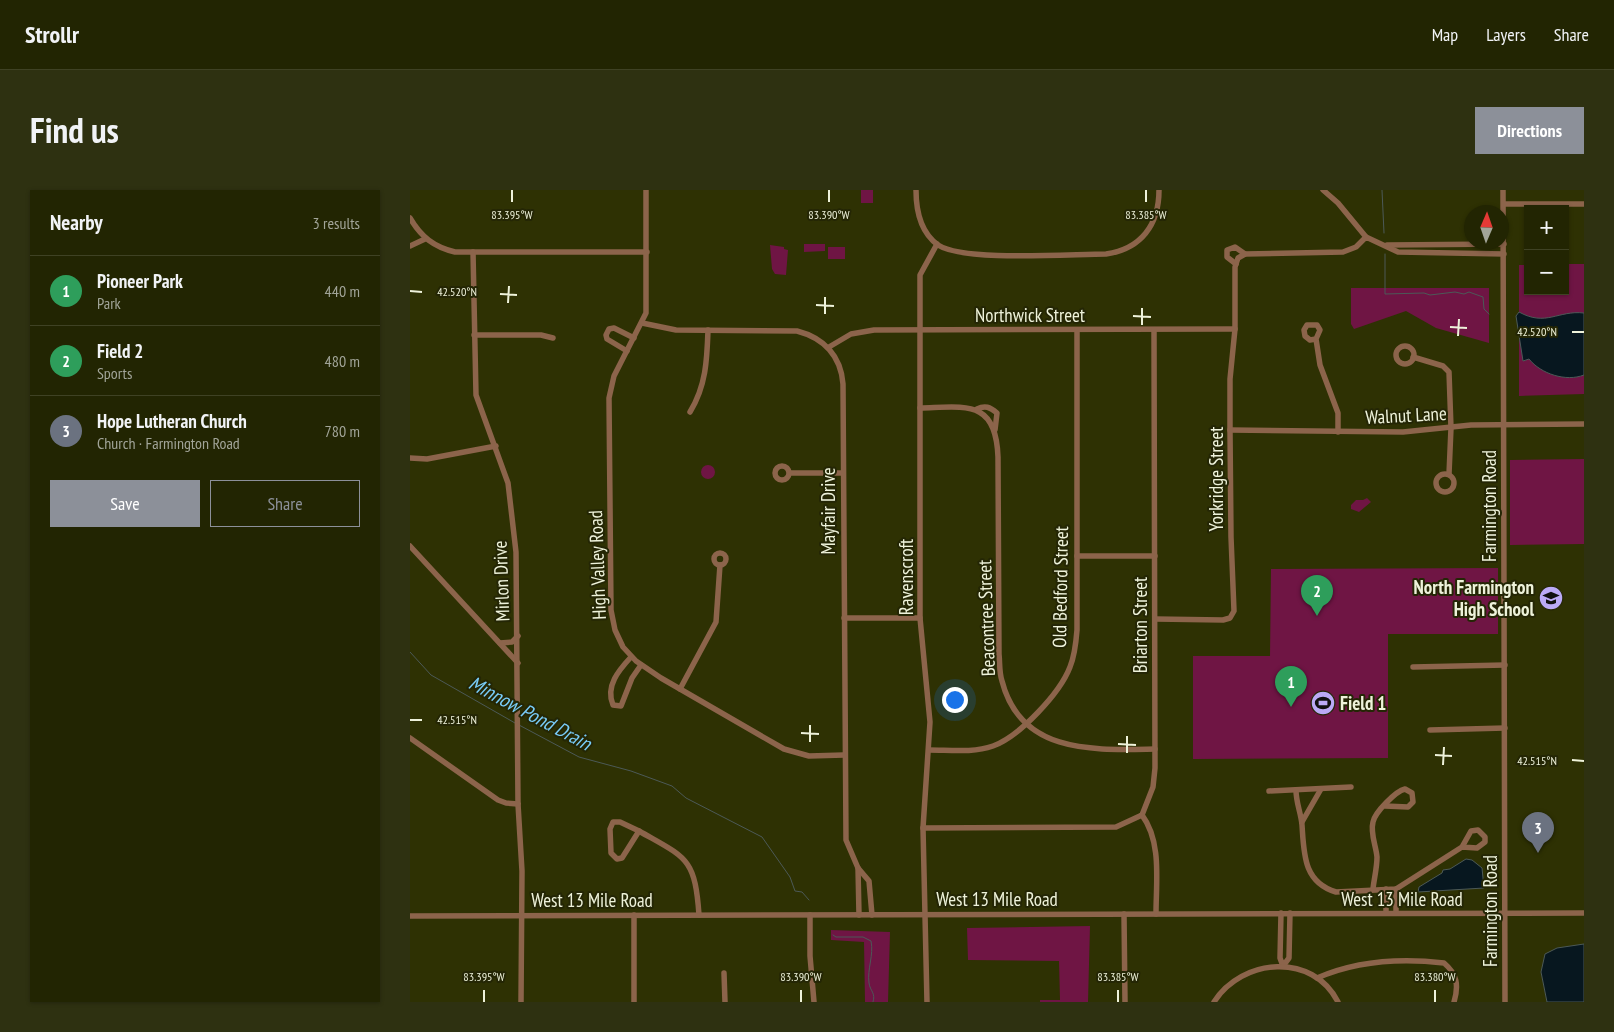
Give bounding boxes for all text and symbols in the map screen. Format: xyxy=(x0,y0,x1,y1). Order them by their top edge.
text: Strollr xyxy=(25,19,79,50)
text: Map xyxy=(1432,23,1458,46)
text: Layers xyxy=(1486,23,1526,46)
text: Share xyxy=(1554,23,1589,46)
text: Find us xyxy=(30,107,119,153)
button: Directions xyxy=(1475,107,1584,154)
north arrow xyxy=(1464,205,1509,250)
map controls xyxy=(1524,205,1569,295)
button: + xyxy=(1524,205,1569,250)
text: 83.395°W xyxy=(491,207,533,222)
text: 83.390°W xyxy=(808,207,850,222)
text: 83.385°W xyxy=(1125,207,1167,222)
text: Nearby xyxy=(50,209,103,236)
text: 3 results xyxy=(313,213,360,233)
button: − xyxy=(1524,250,1569,295)
text: Pioneer Park xyxy=(97,269,183,293)
text: 1 xyxy=(62,281,70,301)
text: 440 m xyxy=(325,281,360,301)
text: 42.520°N xyxy=(437,284,477,299)
text: Park xyxy=(97,293,121,313)
street label: Northwick Street xyxy=(975,303,1086,327)
text: 42.520°N xyxy=(1517,324,1557,339)
text: Field 2 xyxy=(97,339,143,363)
text: 2 xyxy=(62,351,70,371)
text: 480 m xyxy=(325,351,360,371)
text: Sports xyxy=(97,363,132,383)
street label: Walnut Lane xyxy=(1365,401,1447,429)
text: Hope Lutheran Church xyxy=(97,409,247,433)
text: 3 xyxy=(62,421,70,441)
text: 780 m xyxy=(325,421,360,441)
street label: Yorkridge Street xyxy=(1204,426,1228,532)
text: Church · Farmington Road xyxy=(97,433,240,453)
street label: Farmington Road xyxy=(1477,450,1501,562)
street label: Mayfair Drive xyxy=(816,467,840,555)
button: Save xyxy=(50,480,200,527)
button: Share xyxy=(210,480,360,527)
street label: High Valley Road xyxy=(583,510,611,620)
street label: Old Bedford Street xyxy=(1047,525,1073,648)
street label: Ravenscroft xyxy=(894,538,918,615)
street label: Mirlon Drive xyxy=(488,540,514,622)
street label: Beacontree Street xyxy=(972,558,1000,677)
pin: 2 xyxy=(1301,575,1333,616)
place label: North Farmington High School xyxy=(1414,575,1534,621)
street label: Briarton Street xyxy=(1128,576,1152,673)
school or university icon: North Farmington High School xyxy=(1538,585,1564,611)
pin: 1 xyxy=(1275,666,1307,707)
water label: Minnow Pond Drain xyxy=(464,670,597,757)
your location xyxy=(942,687,968,713)
sports icon: Field 1 xyxy=(1310,690,1336,716)
place label: Field 1 xyxy=(1340,691,1386,715)
text: 42.515°N xyxy=(437,712,477,727)
text: 42.515°N xyxy=(1517,753,1557,768)
pin: 3 xyxy=(1522,812,1554,853)
street label: Farmington Road xyxy=(1478,855,1502,967)
street label: West 13 Mile Road xyxy=(936,887,1058,911)
street label: West 13 Mile Road xyxy=(1341,887,1463,911)
street label: West 13 Mile Road xyxy=(531,888,653,912)
text: 83.395°W xyxy=(463,969,505,984)
text: 83.390°W xyxy=(780,969,822,984)
text: 83.385°W xyxy=(1097,969,1139,984)
text: 83.380°W xyxy=(1414,969,1456,984)

